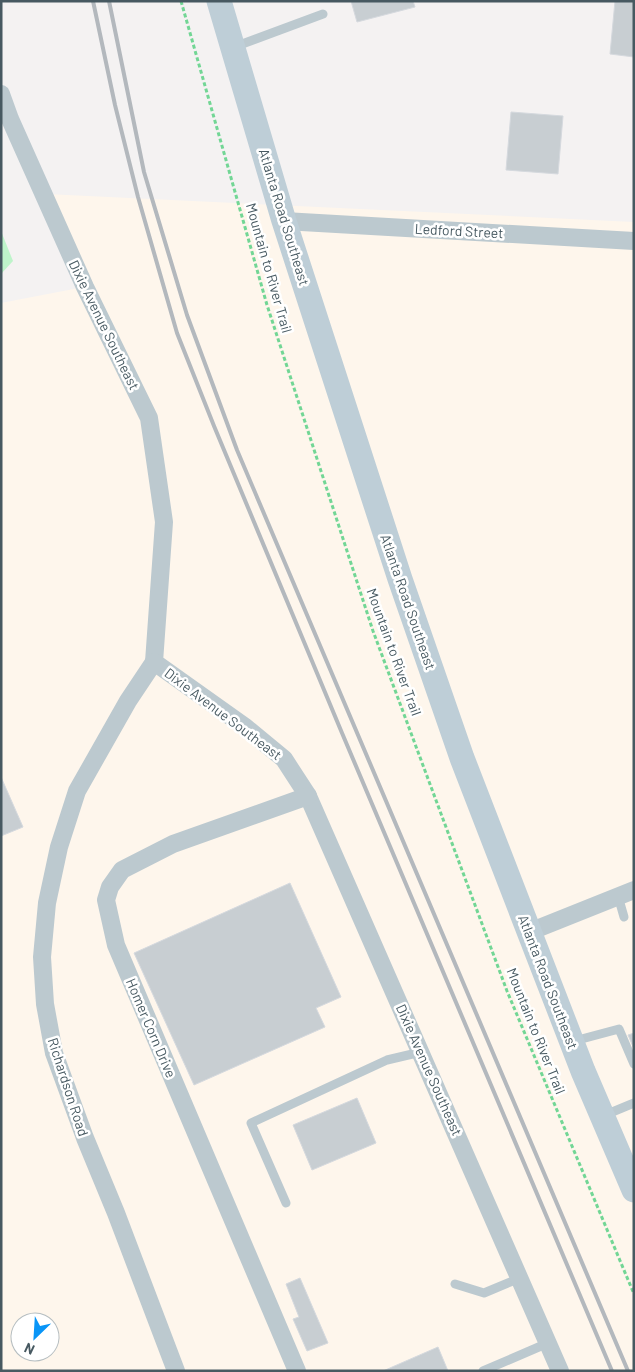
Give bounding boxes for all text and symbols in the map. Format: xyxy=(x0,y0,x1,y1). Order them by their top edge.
street label: Atlanta Road Southeast xyxy=(256,146,313,287)
street label: Mountain to River Trail xyxy=(243,201,296,335)
street label: Ledford Street xyxy=(414,220,504,241)
street label: Dixie Avenue Southeast xyxy=(66,257,143,392)
street label: Atlanta Road Southeast xyxy=(377,532,440,672)
street label: Mountain to River Trail xyxy=(364,586,425,718)
street label: Dixie Avenue Southeast xyxy=(161,664,285,763)
street label: Atlanta Road Southeast xyxy=(515,912,582,1051)
street label: Mountain to River Trail xyxy=(503,965,570,1096)
street label: Homer Corn Drive xyxy=(123,976,180,1080)
street label: Dixie Avenue Southeast xyxy=(393,1001,466,1138)
street label: Richardson Road xyxy=(45,1035,92,1138)
north arrow xyxy=(10,1312,60,1362)
text: N xyxy=(21,1340,37,1359)

